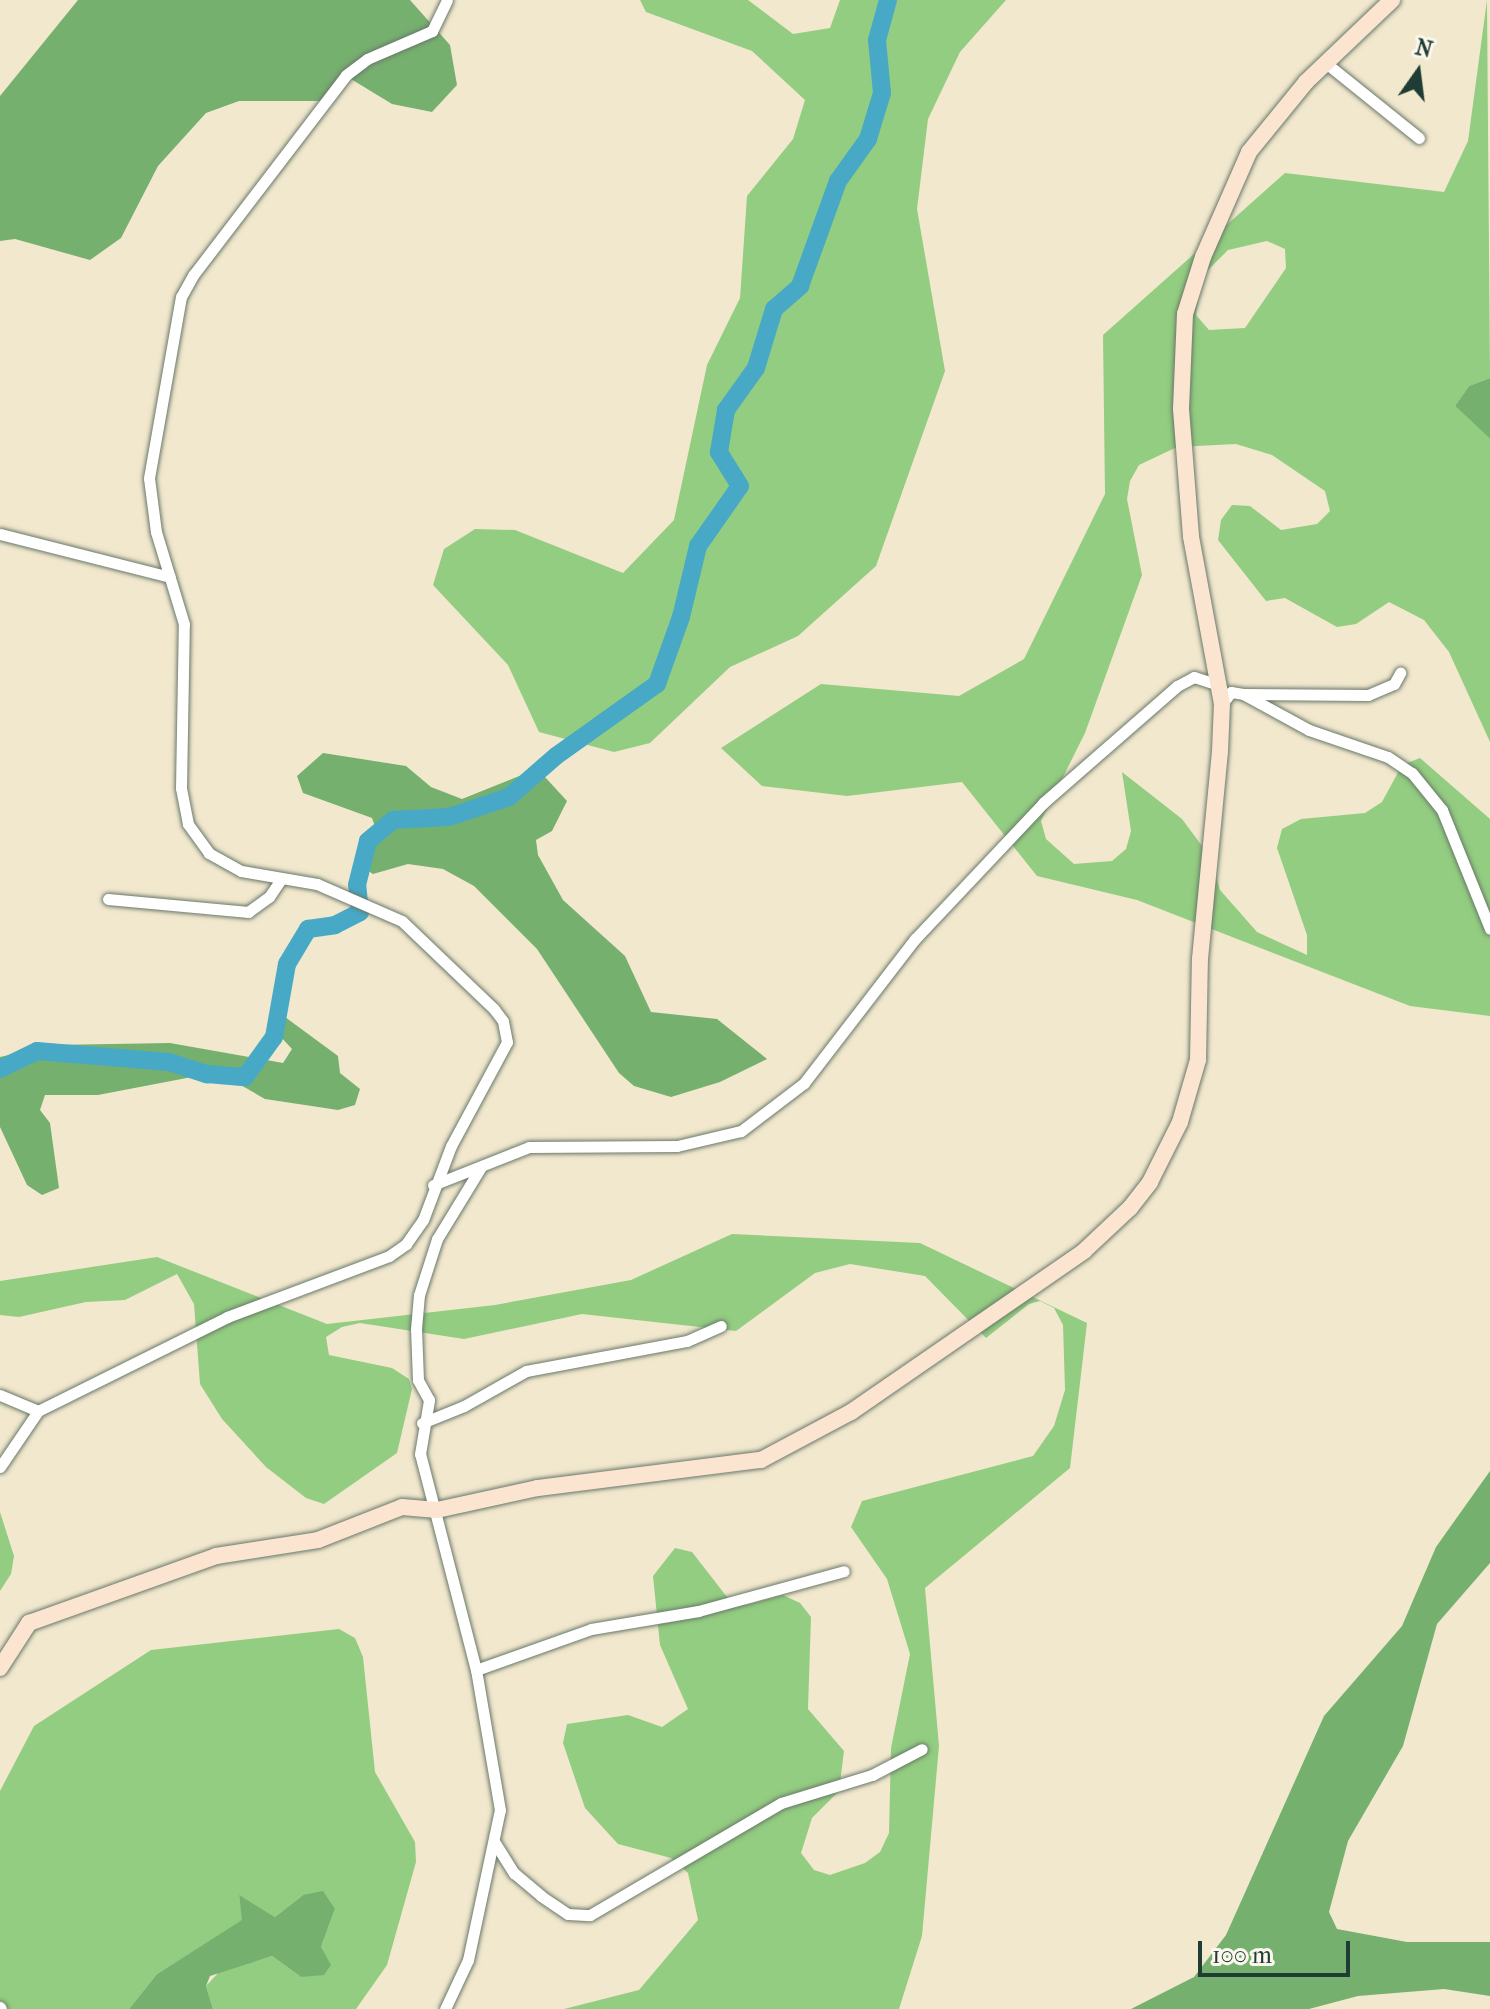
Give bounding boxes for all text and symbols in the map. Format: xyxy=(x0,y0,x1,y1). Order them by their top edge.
north arrow xyxy=(1378,32,1458,112)
text: N xyxy=(1413,34,1435,63)
scale bar xyxy=(1202,1925,1354,1975)
text: 100 m xyxy=(1212,1941,1272,1969)

